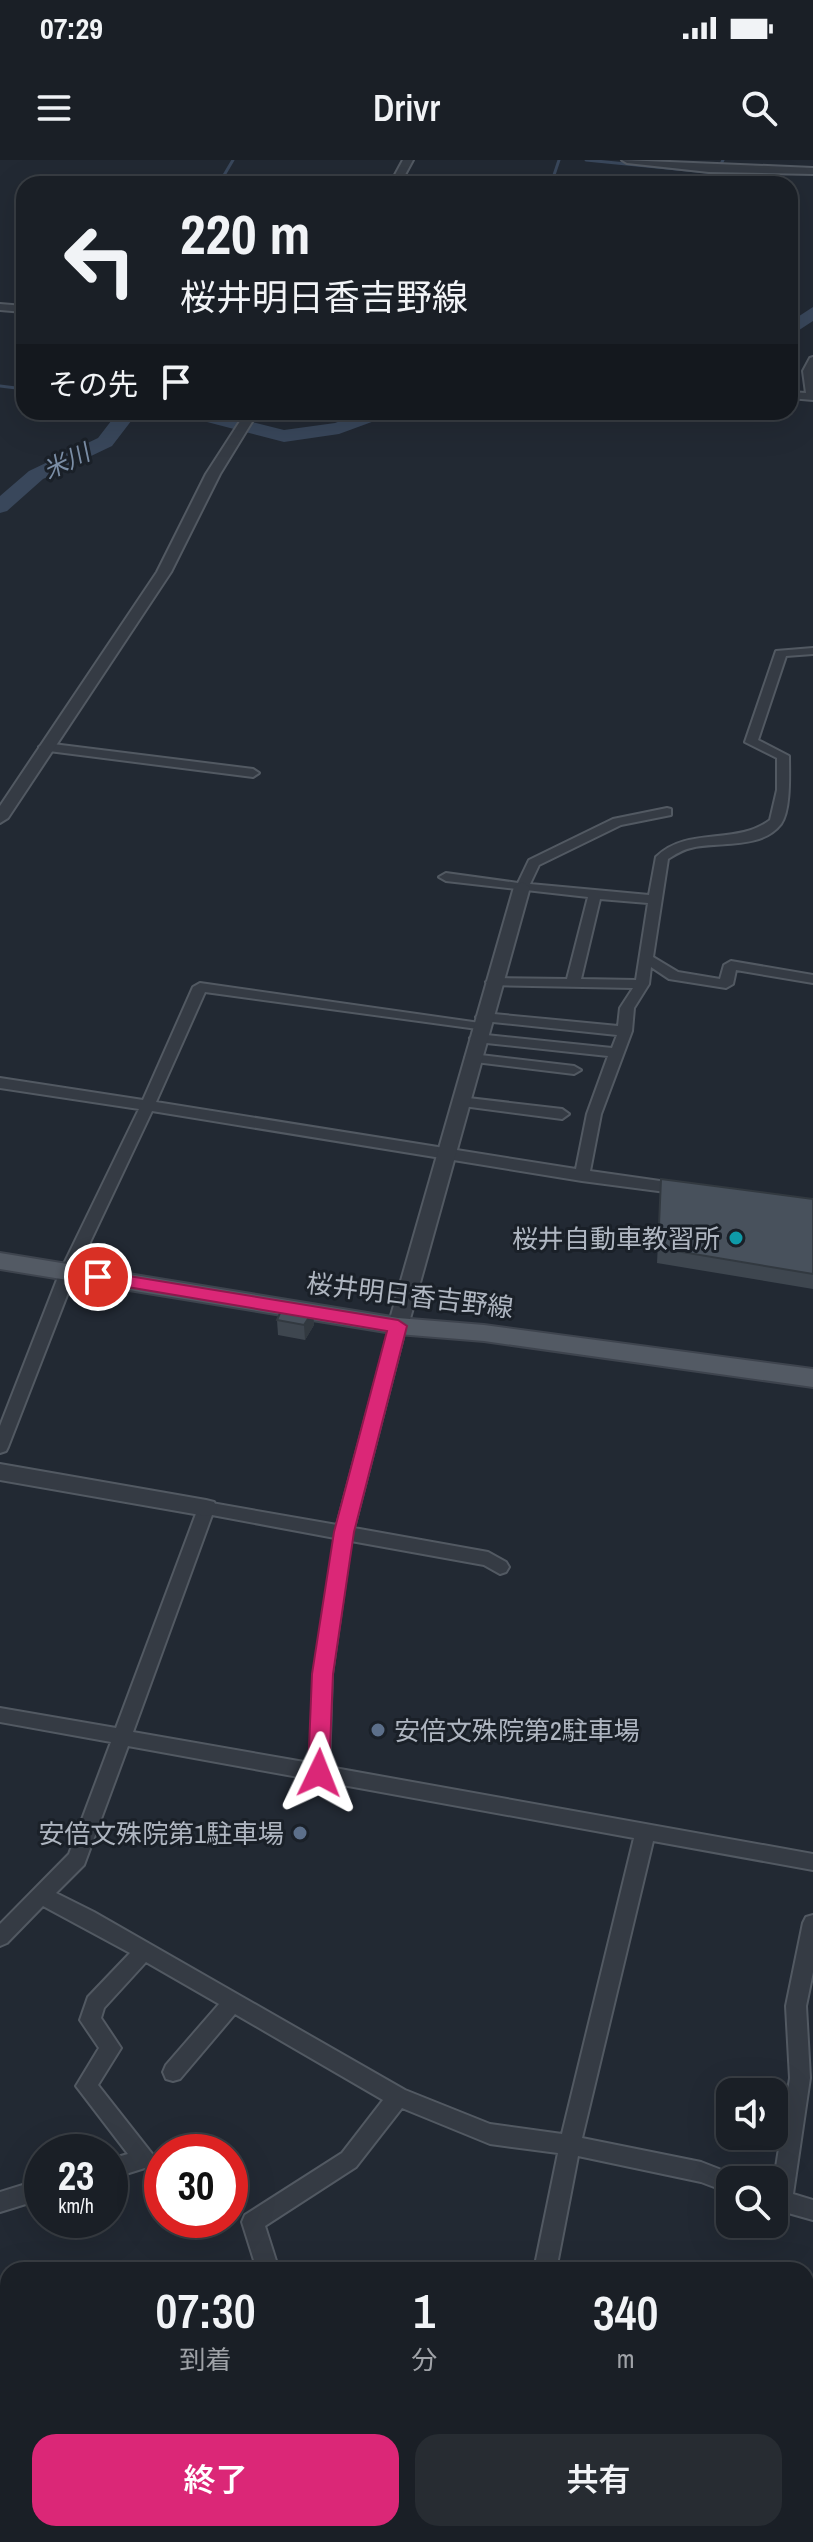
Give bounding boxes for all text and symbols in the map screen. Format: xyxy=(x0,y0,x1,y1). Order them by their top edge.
text: 07:29 xyxy=(40,8,103,48)
text: Drivr xyxy=(373,84,440,132)
icon: menu xyxy=(32,86,76,130)
icon: search xyxy=(737,86,781,130)
text: 220 m xyxy=(180,196,310,271)
icon: left xyxy=(48,208,152,312)
text: 桜井明日香吉野線 xyxy=(180,273,468,321)
icon: arrive xyxy=(154,360,198,404)
text: その先 xyxy=(48,364,138,404)
water label: 米川 xyxy=(37,435,97,486)
place label: 桜井自動車教習所 xyxy=(512,1221,720,1256)
marker: 桜井自動車教習所 xyxy=(727,1229,745,1247)
pin xyxy=(64,1243,132,1311)
icon: arrive xyxy=(76,1255,120,1299)
street label: 桜井明日香吉野線 xyxy=(305,1265,515,1325)
place label: 安倍文殊院第2駐車場 xyxy=(394,1713,640,1748)
marker: 安倍文殊院第2駐車場 xyxy=(369,1721,387,1739)
position arrow xyxy=(277,1731,361,1815)
place label: 安倍文殊院第1駐車場 xyxy=(38,1816,284,1851)
marker: 安倍文殊院第1駐車場 xyxy=(291,1824,309,1842)
map controls xyxy=(716,2078,788,2238)
button: sound xyxy=(716,2078,788,2150)
speed limit sign: 30 xyxy=(144,2134,248,2238)
text: 23 xyxy=(58,2149,94,2202)
button: search xyxy=(716,2166,788,2238)
text: km/h xyxy=(58,2192,94,2219)
text: 07:30 xyxy=(156,2278,256,2343)
text: 1 xyxy=(413,2278,435,2343)
text: 340 xyxy=(593,2280,658,2345)
text: m xyxy=(617,2341,634,2376)
text: 到着 xyxy=(180,2342,232,2377)
text: 分 xyxy=(411,2342,437,2377)
button: 終了 xyxy=(32,2434,399,2526)
button: 共有 xyxy=(415,2434,782,2526)

